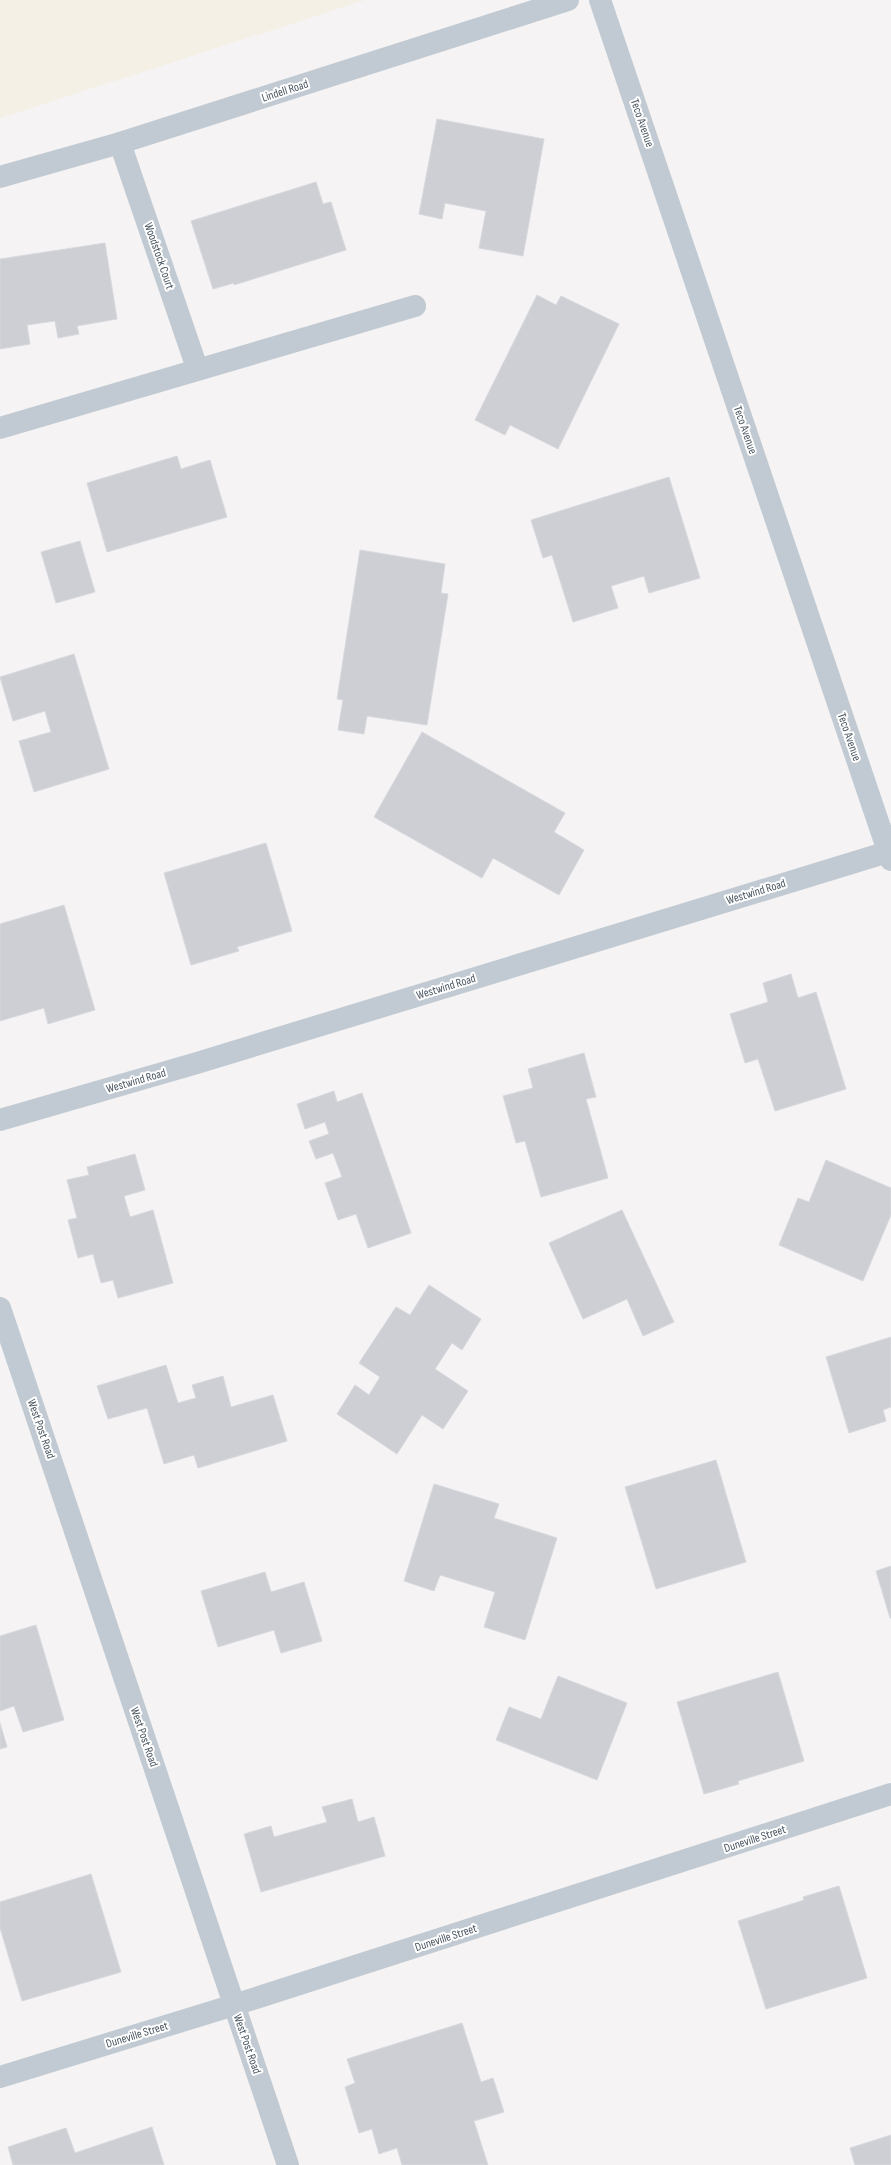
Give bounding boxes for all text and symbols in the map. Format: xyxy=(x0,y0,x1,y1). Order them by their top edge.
street label: Lindell Road xyxy=(260,76,310,106)
street label: Teco Avenue xyxy=(627,97,657,149)
street label: Woodstock Court xyxy=(141,221,178,292)
street label: Teco Avenue xyxy=(730,404,760,456)
street label: Teco Avenue xyxy=(834,711,864,763)
street label: Westwind Road xyxy=(724,876,788,908)
street label: Westwind Road xyxy=(414,971,478,1003)
street label: Westwind Road xyxy=(104,1065,168,1097)
street label: West Post Road xyxy=(24,1397,58,1461)
street label: West Post Road xyxy=(127,1705,161,1769)
street label: Duneville Street xyxy=(722,1822,788,1856)
street label: Duneville Street xyxy=(413,1921,479,1955)
street label: West Post Road xyxy=(230,2012,264,2076)
street label: Duneville Street xyxy=(104,2018,170,2052)

